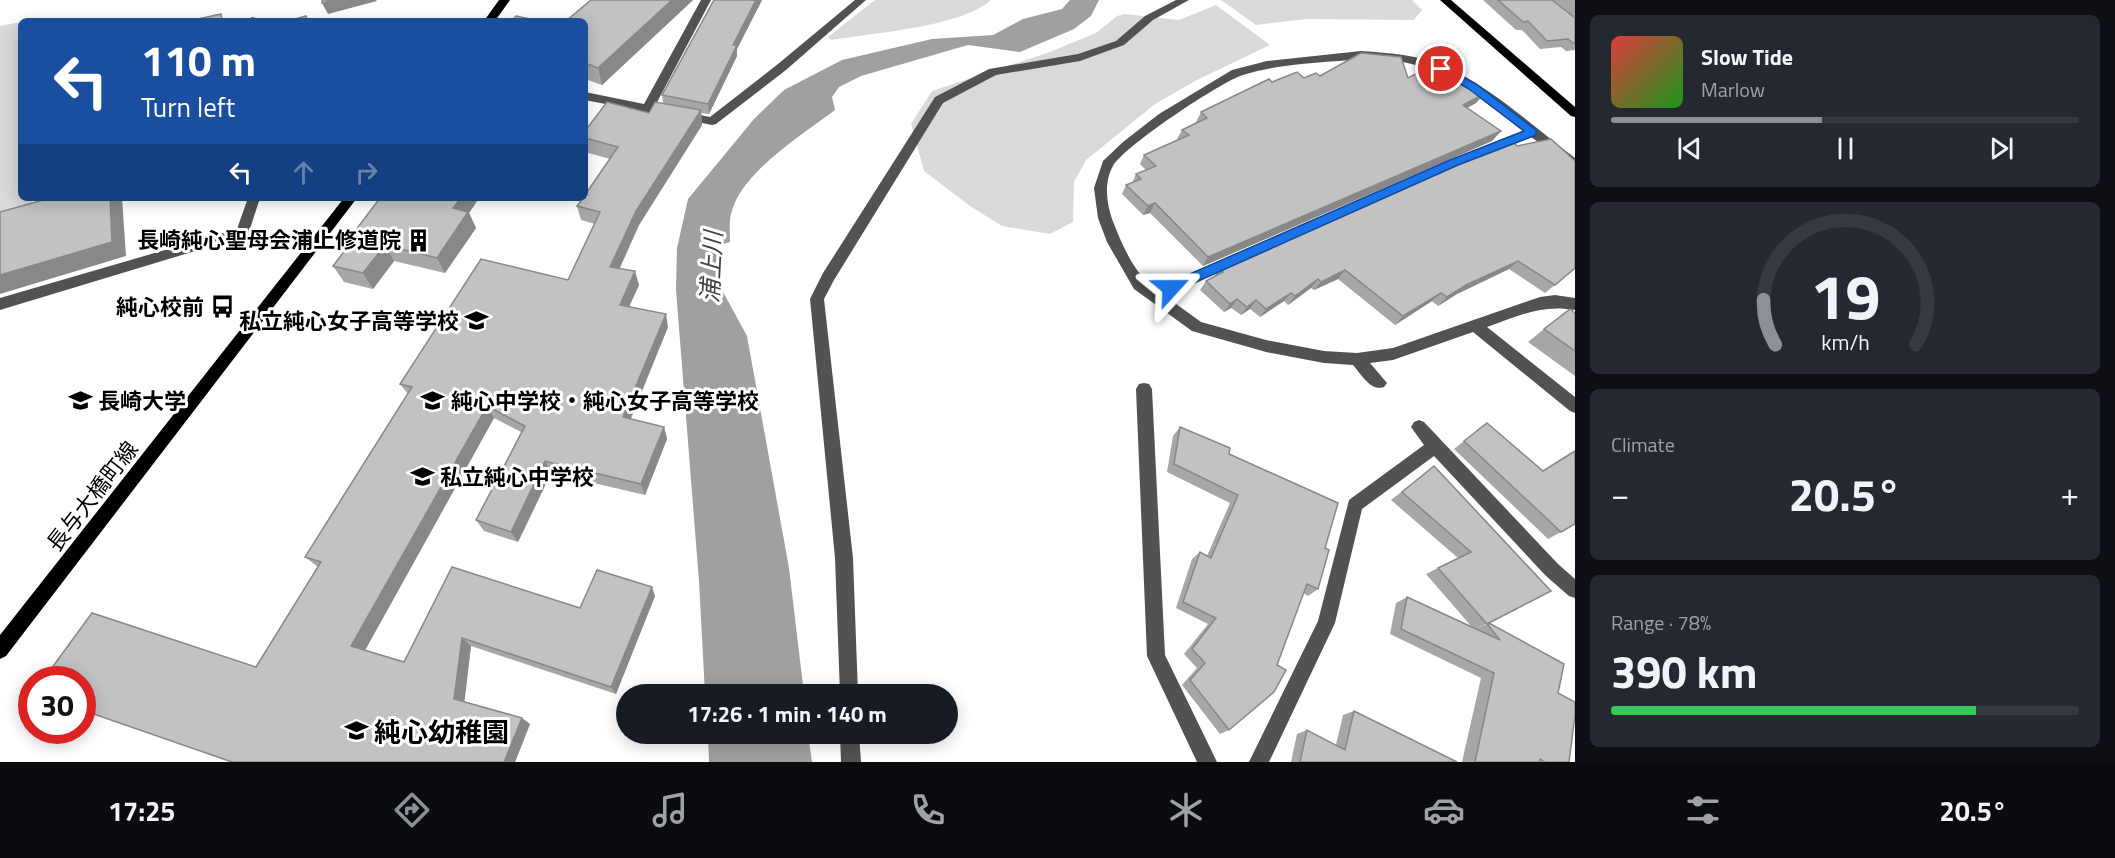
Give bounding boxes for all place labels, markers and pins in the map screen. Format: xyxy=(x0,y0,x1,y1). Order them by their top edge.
pin xyxy=(1415,43,1466,94)
place label: 長崎純心聖母会浦上修道院 xyxy=(137,223,401,257)
building icon: 長崎純心聖母会浦上修道院 xyxy=(406,227,432,253)
place label: 純心校前 xyxy=(116,290,204,324)
bus stop icon: 純心校前 xyxy=(209,294,235,320)
place label: 私立純心女子高等学校 xyxy=(239,304,459,338)
school or university icon: 私立純心女子高等学校 xyxy=(464,308,490,334)
place label: 長崎大学 xyxy=(98,384,186,418)
place label: 純心中学校・純心女子高等学校 xyxy=(451,384,759,418)
school or university icon: 長崎大学 xyxy=(67,388,93,414)
school or university icon: 純心中学校・純心女子高等学校 xyxy=(420,388,446,414)
place label: 私立純心中学校 xyxy=(440,460,594,494)
school or university icon: 私立純心中学校 xyxy=(409,464,435,490)
place label: 純心幼稚園 xyxy=(374,711,509,752)
school or university icon: 純心幼稚園 xyxy=(343,718,369,744)

